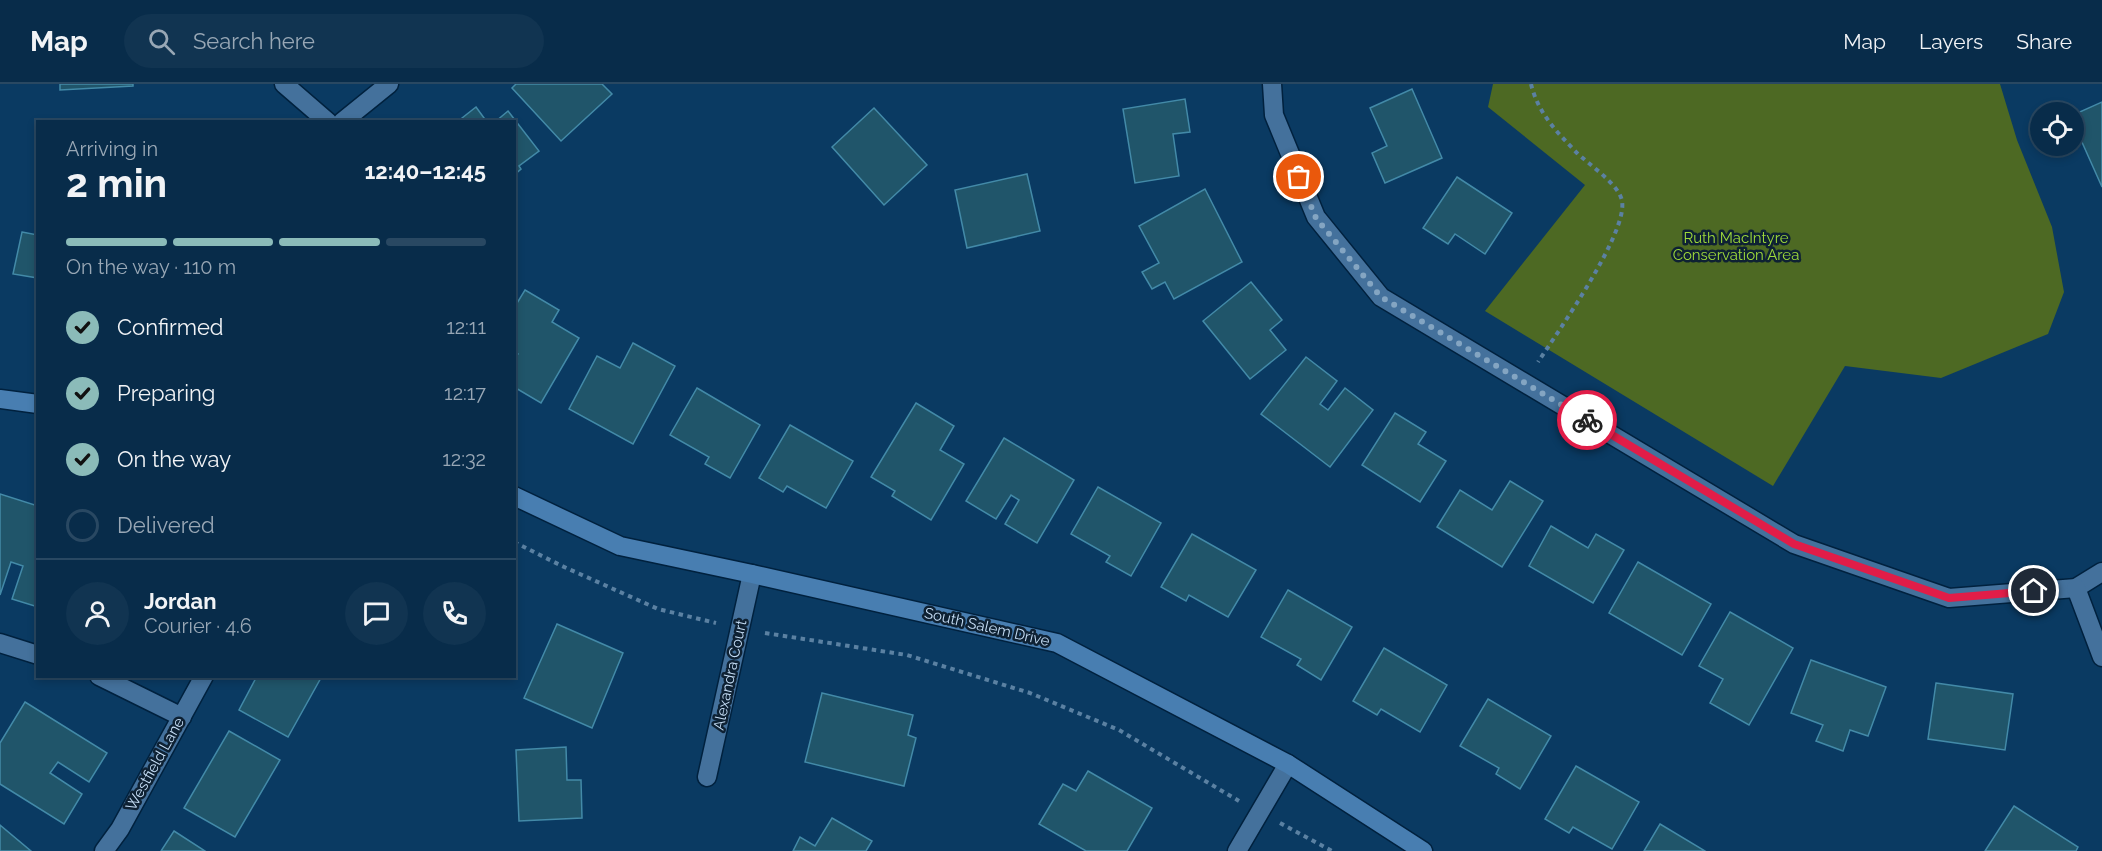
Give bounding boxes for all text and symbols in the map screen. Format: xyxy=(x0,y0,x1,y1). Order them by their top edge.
search box xyxy=(124,14,544,68)
text: Map xyxy=(30,25,88,58)
icon: search xyxy=(145,25,178,58)
text: Search here xyxy=(193,28,315,54)
text: Map xyxy=(1843,29,1886,54)
text: Layers xyxy=(1919,29,1983,54)
text: Share xyxy=(2016,29,2072,54)
map controls xyxy=(2030,102,2084,156)
button: locate xyxy=(2030,102,2084,156)
text: Arriving in xyxy=(66,137,158,161)
pin xyxy=(1273,151,1324,202)
text: 12:40–12:45 xyxy=(364,158,486,184)
text: 2 min xyxy=(66,160,167,206)
icon: bag xyxy=(1282,160,1315,193)
park label: Ruth MacIntyre Conservation Area xyxy=(1673,229,1799,264)
text: On the way · 110 m xyxy=(66,255,236,279)
icon: check xyxy=(66,311,99,344)
text: Confirmed xyxy=(117,314,224,340)
text: 12:11 xyxy=(446,315,486,339)
icon: check xyxy=(66,377,99,410)
text: Preparing xyxy=(117,380,215,406)
text: 12:17 xyxy=(444,381,486,405)
courier xyxy=(1557,390,1617,450)
icon: bike xyxy=(1571,404,1604,437)
icon: check xyxy=(66,443,99,476)
text: On the way xyxy=(117,446,231,472)
text: 12:32 xyxy=(442,447,486,471)
text: Delivered xyxy=(117,512,215,538)
pin xyxy=(2008,565,2059,616)
icon: home xyxy=(2017,574,2050,607)
button: person xyxy=(66,582,129,645)
button: chat xyxy=(345,582,408,645)
button: phone xyxy=(423,582,486,645)
text: Jordan xyxy=(144,588,216,614)
street label: South Salem Drive xyxy=(923,604,1052,650)
text: Courier · 4.6 xyxy=(144,614,252,638)
street label: Alexandra Court xyxy=(710,618,750,732)
street label: Westfield Lane xyxy=(122,714,188,814)

